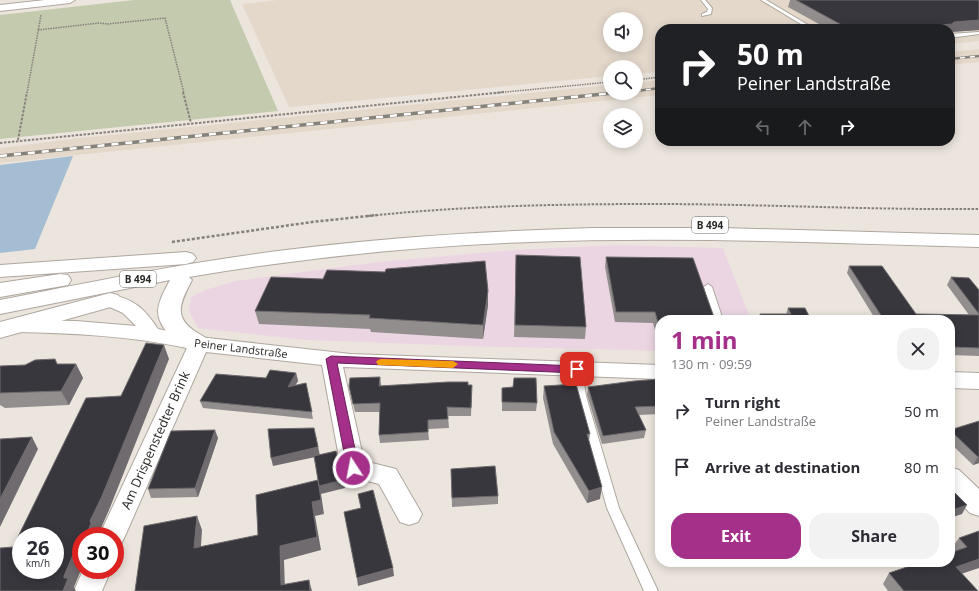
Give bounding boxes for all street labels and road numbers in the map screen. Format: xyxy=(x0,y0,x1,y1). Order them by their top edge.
road number: B 494 xyxy=(692,217,728,233)
road number: B 494 xyxy=(120,271,156,287)
street label: Peiner Landstraße xyxy=(193,335,289,361)
street label: Am Drispenstedter Brink xyxy=(116,368,194,512)

